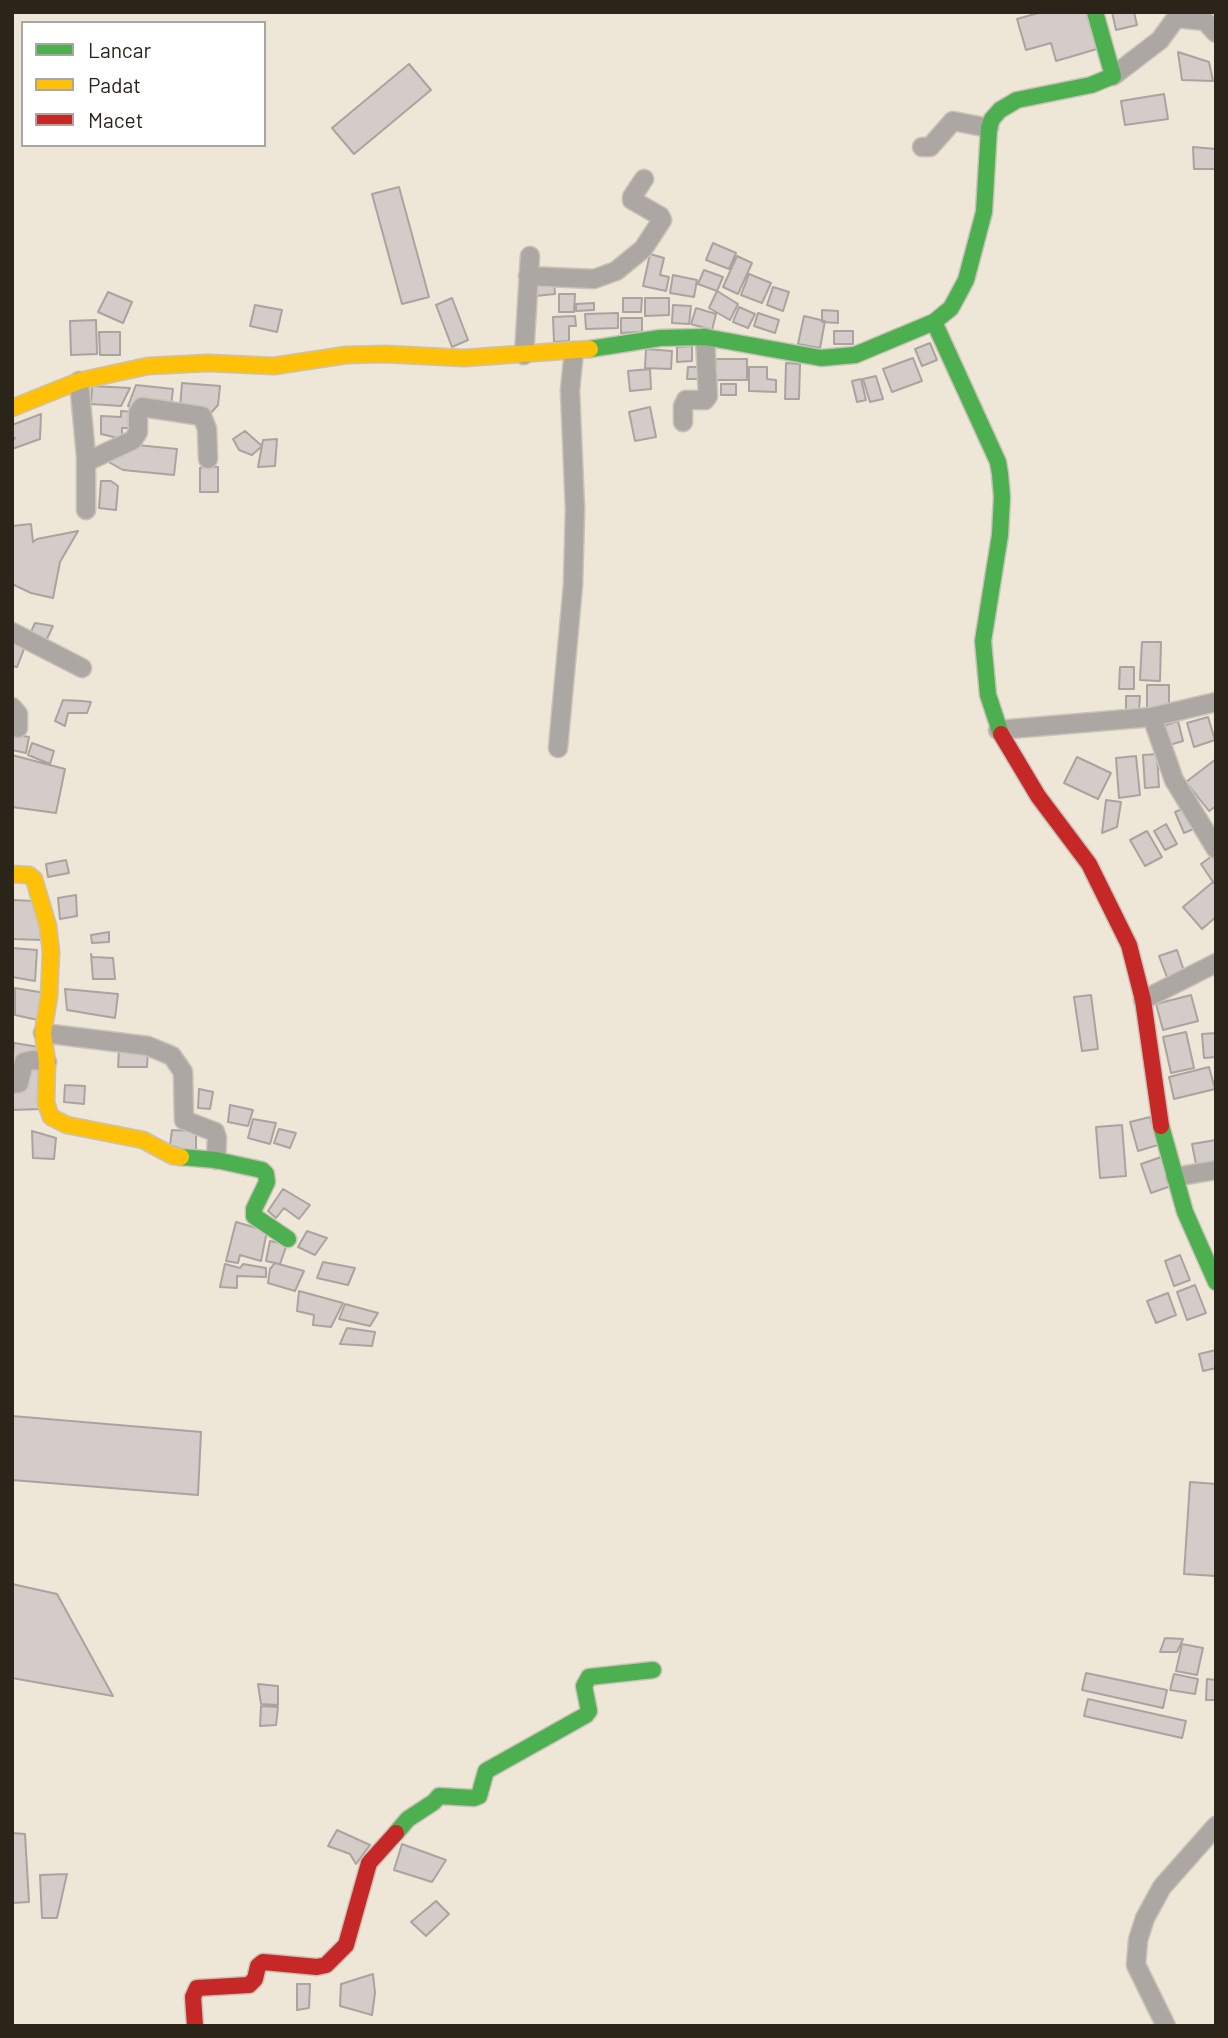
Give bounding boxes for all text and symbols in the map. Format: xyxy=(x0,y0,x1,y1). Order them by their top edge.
legend xyxy=(21,21,266,147)
text: Lancar xyxy=(88,37,151,62)
text: Padat xyxy=(88,72,141,97)
text: Macet xyxy=(88,107,143,132)

